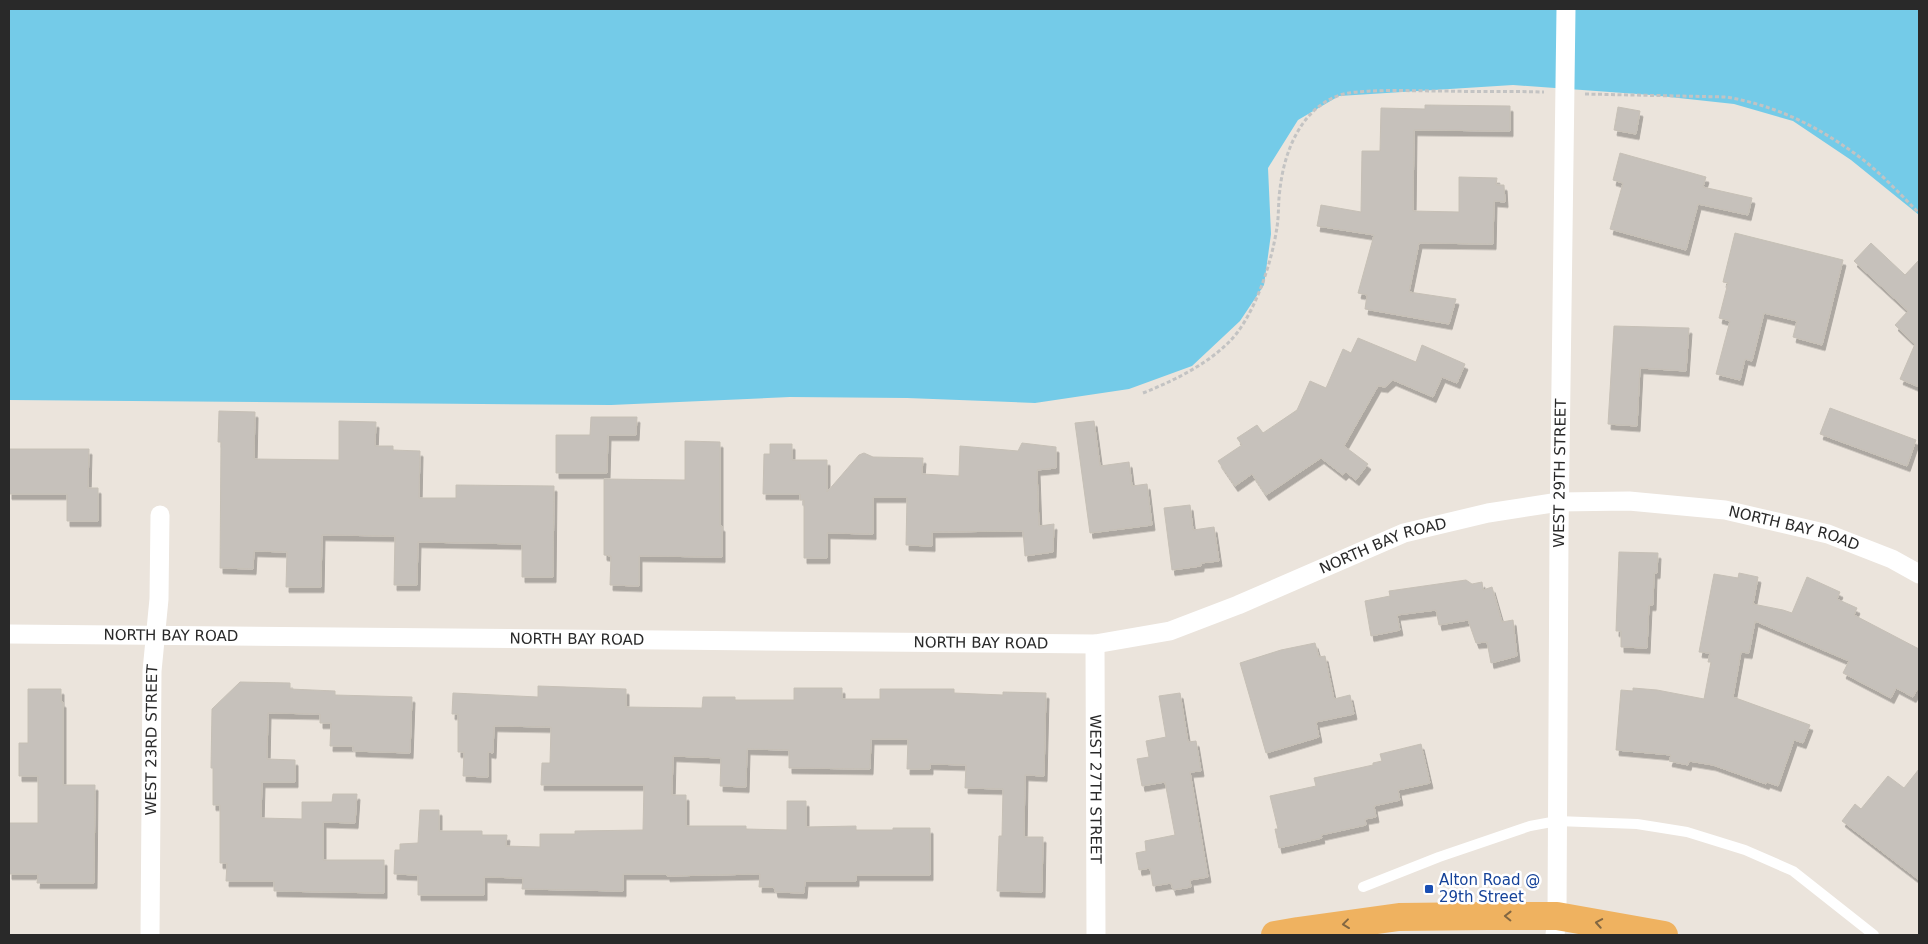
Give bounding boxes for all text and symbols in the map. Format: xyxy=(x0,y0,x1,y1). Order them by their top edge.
street label: WEST 29TH STREET xyxy=(1550,397,1570,548)
street label: NORTH BAY ROAD xyxy=(1727,502,1862,554)
street label: NORTH BAY ROAD xyxy=(1317,514,1448,578)
street label: NORTH BAY ROAD xyxy=(104,626,238,645)
street label: NORTH BAY ROAD xyxy=(509,630,644,649)
street label: NORTH BAY ROAD xyxy=(913,633,1048,653)
street label: WEST 23RD STREET xyxy=(142,663,162,816)
street label: WEST 27TH STREET xyxy=(1086,714,1105,865)
place label: Alton Road @ 29th Street xyxy=(1439,871,1540,906)
marker: Alton Road @ 29th Street xyxy=(1423,883,1435,895)
one-way arrow xyxy=(1504,911,1512,921)
one-way arrow xyxy=(1342,918,1350,929)
one-way arrow xyxy=(1594,919,1603,929)

